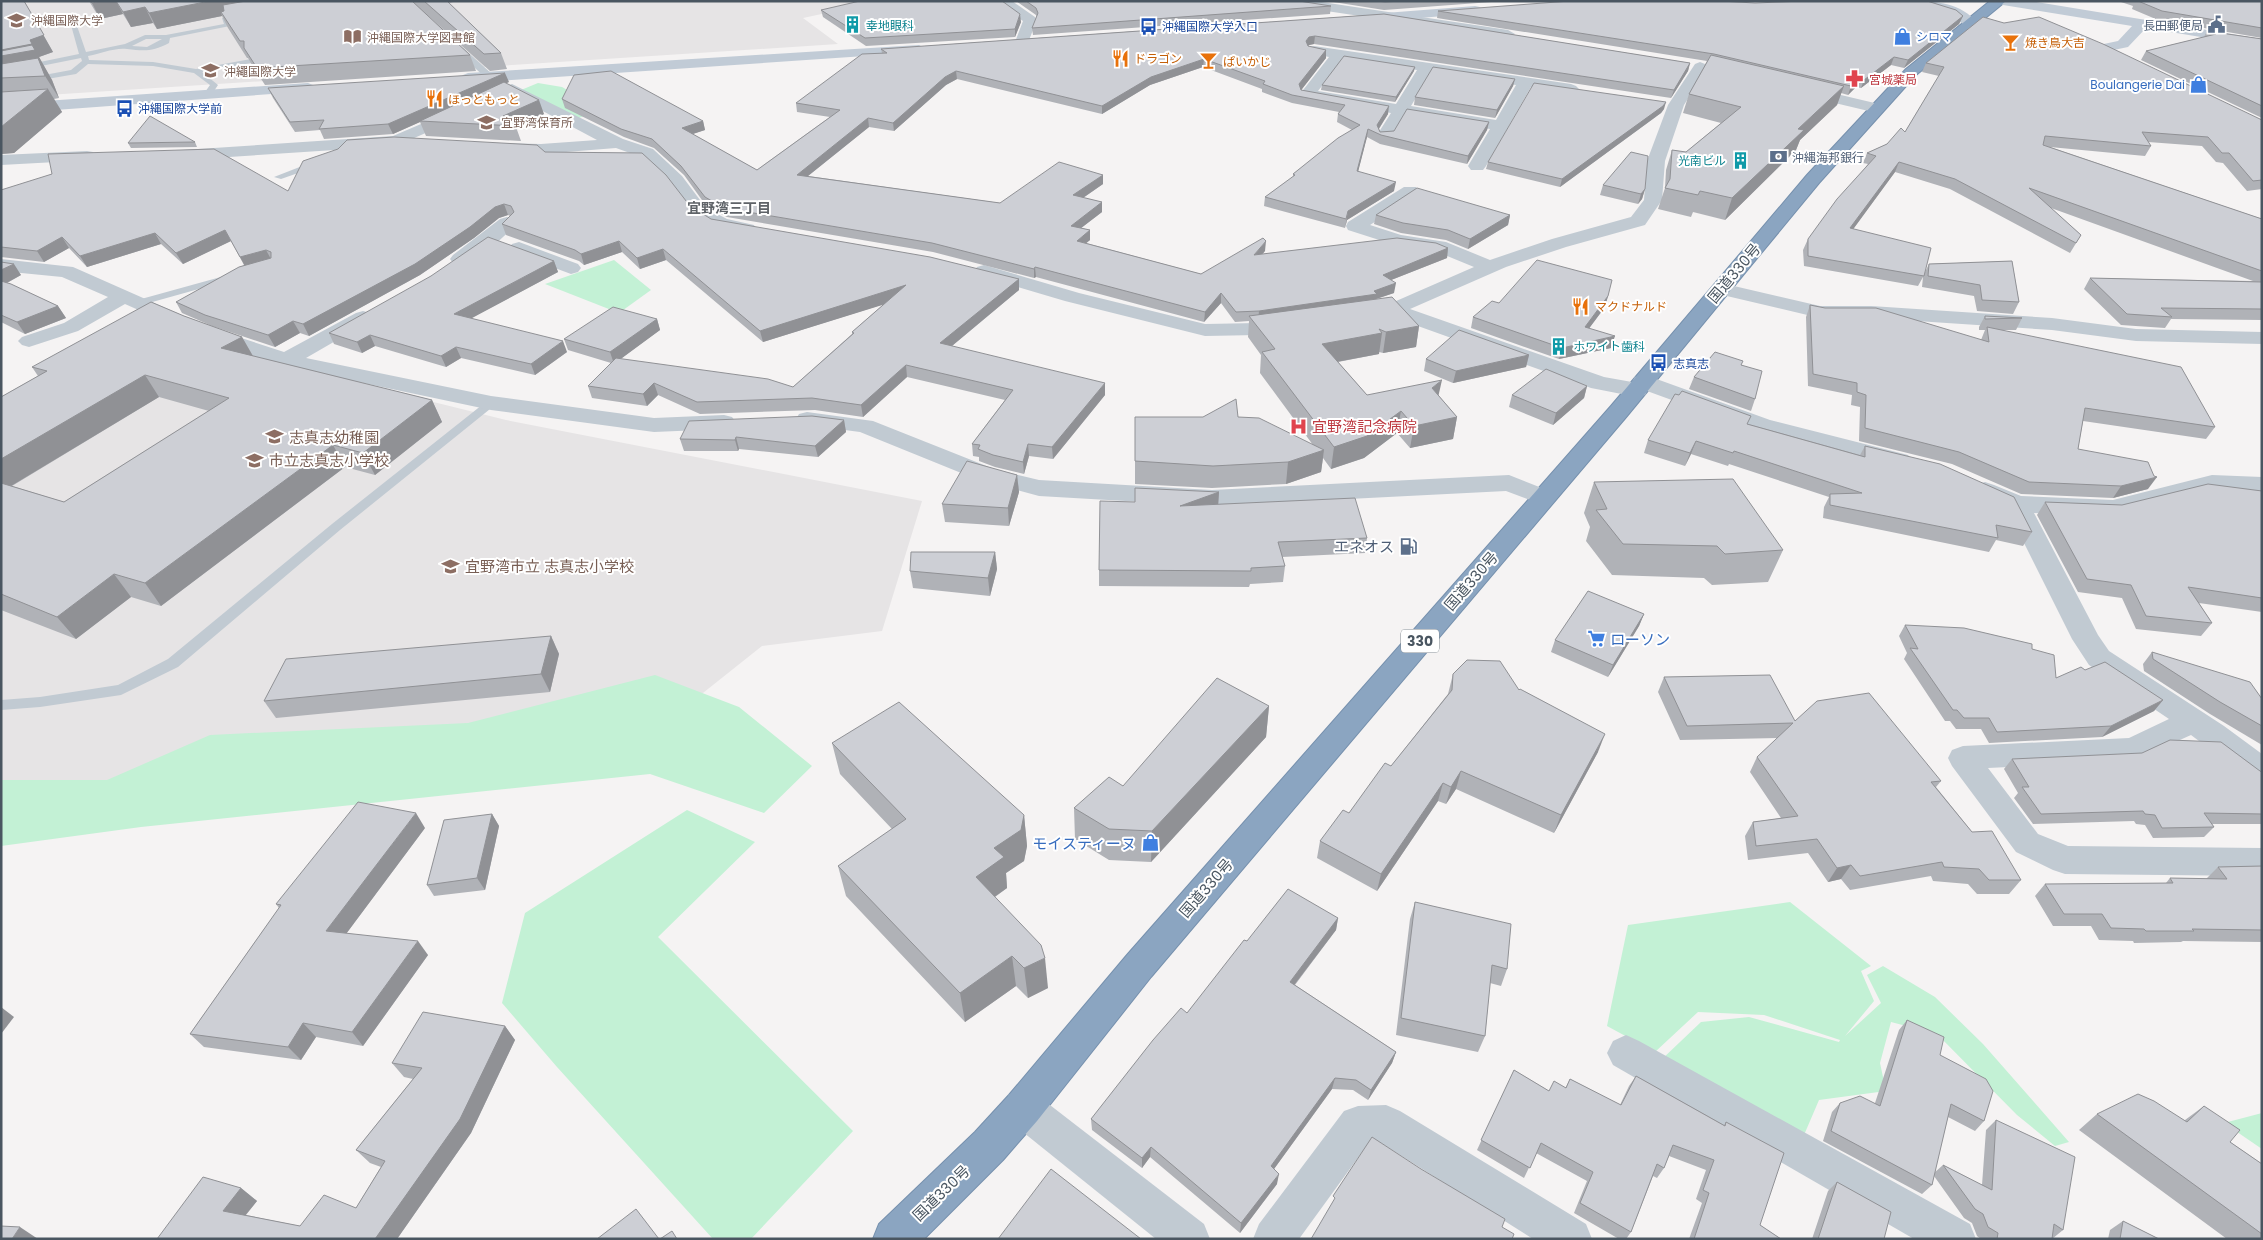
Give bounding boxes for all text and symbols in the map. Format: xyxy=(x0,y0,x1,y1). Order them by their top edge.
school or university icon: 沖縄国際大学 xyxy=(7,10,27,30)
place label: 沖縄国際大学 xyxy=(31,12,103,29)
building icon: 幸地眼科 xyxy=(842,15,862,35)
public building icon: 長田郵便局 xyxy=(2207,15,2227,35)
bus stop icon: 沖縄国際大学入口 xyxy=(1138,16,1158,36)
place label: 幸地眼科 xyxy=(866,17,914,34)
place label: 長田郵便局 xyxy=(2143,17,2203,34)
place label: 沖縄国際大学入口 xyxy=(1162,18,1258,35)
shop icon: シロマ xyxy=(1892,26,1912,46)
library icon: 沖縄国際大学図書館 xyxy=(343,27,363,47)
place label: シロマ xyxy=(1916,28,1952,45)
place label: 沖縄国際大学図書館 xyxy=(367,29,475,46)
bar icon: 焼き鳥大吉 xyxy=(2001,32,2021,52)
place label: 焼き鳥大吉 xyxy=(2025,34,2085,51)
restaurant icon: ドラゴン xyxy=(1110,48,1130,68)
place label: ドラゴン xyxy=(1134,50,1182,67)
bar icon: ぱいかじ xyxy=(1199,51,1219,71)
place label: ぱいかじ xyxy=(1223,53,1271,70)
school or university icon: 沖繩国際大学 xyxy=(200,61,220,81)
place label: 沖繩国際大学 xyxy=(224,63,296,80)
pharmacy icon: 宮城薬局 xyxy=(1845,69,1865,89)
place label: 宮城薬局 xyxy=(1869,71,1917,88)
shop icon: Boulangerie Dai xyxy=(2189,74,2209,94)
place label: Boulangerie Dai xyxy=(2090,76,2185,93)
restaurant icon: ほっともっと xyxy=(424,89,444,109)
place label: ほっともっと xyxy=(448,91,520,108)
bus stop icon: 沖縄国際大学前 xyxy=(114,98,134,118)
place label: 沖縄国際大学前 xyxy=(138,100,222,117)
school or university icon: 宜野湾保育所 xyxy=(477,112,497,132)
place label: 宜野湾保育所 xyxy=(501,114,573,131)
bank icon: 沖縄海邦銀行 xyxy=(1768,147,1788,167)
place label: 沖縄海邦銀行 xyxy=(1792,149,1864,166)
building icon: 光南ビル xyxy=(1730,150,1750,170)
place label: 光南ビル xyxy=(1678,152,1726,169)
district label: 宜野湾三丁目 xyxy=(687,198,771,218)
street label: 国道330号 xyxy=(1703,239,1765,307)
restaurant icon: マクドナルド xyxy=(1571,296,1591,316)
place label: マクドナルド xyxy=(1595,298,1667,315)
building icon: ホワイト歯科 xyxy=(1549,336,1569,356)
place label: ホワイト歯科 xyxy=(1573,338,1645,355)
bus stop icon: 志真志 xyxy=(1649,353,1669,373)
place label: 志真志 xyxy=(1673,355,1709,372)
hospital icon: 宜野湾記念病院 xyxy=(1288,416,1308,436)
place label: 宜野湾記念病院 xyxy=(1312,416,1417,437)
school or university icon: 志真志幼稚園 xyxy=(265,427,285,447)
place label: 志真志幼稚園 xyxy=(289,427,379,448)
school or university icon: 市立志真志小学校 xyxy=(245,450,265,470)
place label: 市立志真志小学校 xyxy=(269,450,389,471)
place label: エネオス xyxy=(1334,536,1394,557)
fuel station icon: エネオス xyxy=(1398,536,1418,556)
street label: 国道330号 xyxy=(1439,547,1503,615)
school or university icon: 宜野湾市立 志真志小学校 xyxy=(441,556,461,576)
place label: 宜野湾市立 志真志小学校 xyxy=(465,556,634,577)
supermarket icon: ローソン xyxy=(1586,629,1606,649)
place label: ローソン xyxy=(1610,629,1670,650)
road number: 330 xyxy=(1401,630,1439,652)
place label: モイスティーヌ xyxy=(1032,833,1136,854)
shop icon: モイスティーヌ xyxy=(1140,833,1160,853)
street label: 国道330号 xyxy=(1174,854,1238,922)
street label: 国道330号 xyxy=(908,1160,974,1226)

